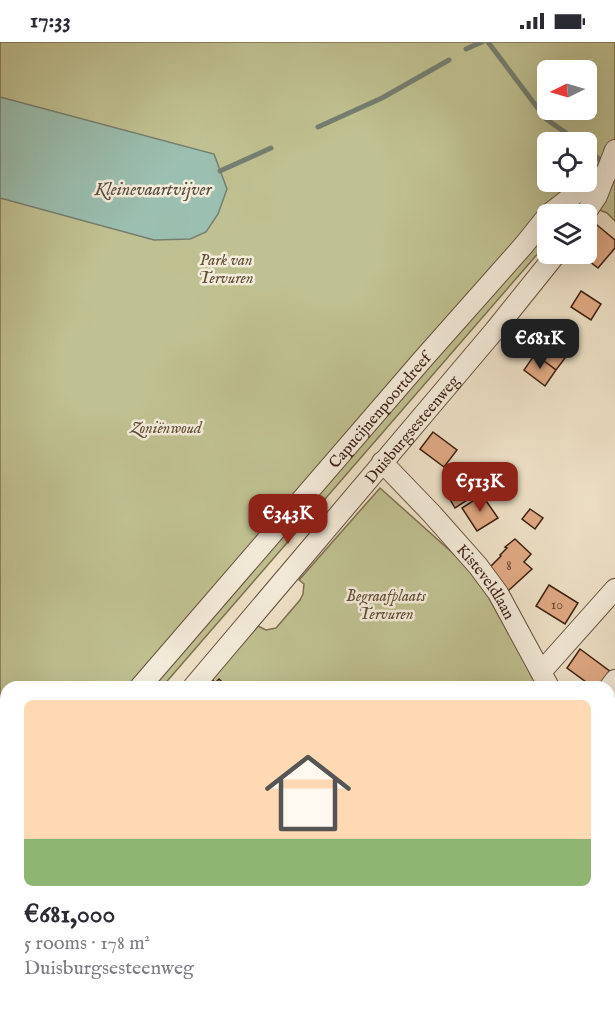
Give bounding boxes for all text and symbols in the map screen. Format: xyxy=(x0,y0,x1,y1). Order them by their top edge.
text: 17:33 xyxy=(30,7,71,35)
north arrow xyxy=(537,60,597,120)
map controls xyxy=(537,60,597,264)
button: locate xyxy=(537,132,597,192)
water label: Kleinevaartvijver xyxy=(93,179,212,202)
button: layers xyxy=(537,204,597,264)
park label: Park van Tervuren xyxy=(199,251,253,289)
pin: €681K xyxy=(498,319,582,370)
text: €681K xyxy=(515,326,565,351)
street label: Capucijnenpoortdreef xyxy=(325,347,438,473)
street label: Duisburgsesteenweg xyxy=(361,372,465,489)
park label: Zoniënwoud xyxy=(128,419,203,439)
pin: €513K xyxy=(438,462,522,513)
text: €513K xyxy=(456,469,504,494)
pin: €343K xyxy=(246,494,330,545)
text: €343K xyxy=(263,501,313,526)
street label: Kisteveldlaan xyxy=(451,541,519,624)
house number: 8 xyxy=(506,557,512,575)
park label: Begraafplaats Tervuren xyxy=(346,587,426,625)
house number: 10 xyxy=(551,596,563,614)
icon: home xyxy=(254,739,362,847)
text: €681,000 xyxy=(24,898,115,931)
text: 5 rooms · 178 m² xyxy=(24,931,150,956)
text: Duisburgsesteenweg xyxy=(24,956,194,981)

